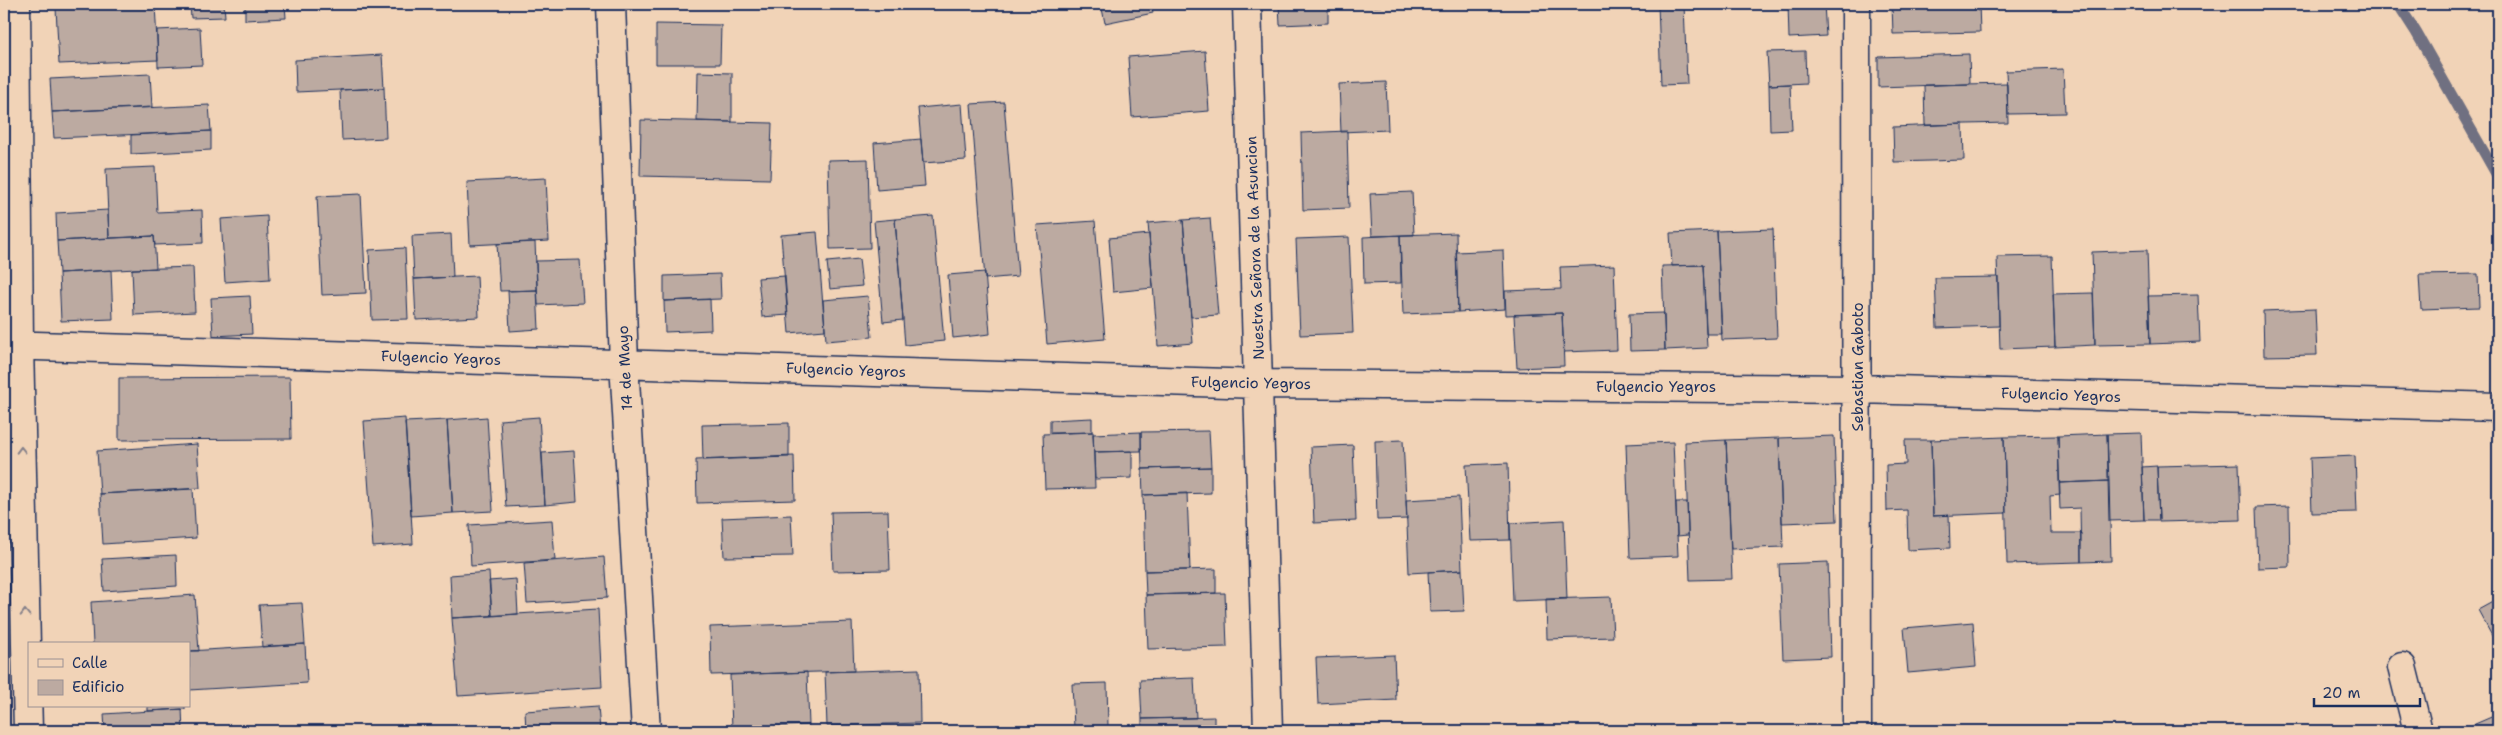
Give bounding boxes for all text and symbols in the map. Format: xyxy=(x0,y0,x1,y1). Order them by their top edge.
street label: Nuestra Señora de la Asuncion xyxy=(1241,136,1269,360)
street label: Sebastian Gaboto xyxy=(1848,302,1868,432)
street label: 14 de Mayo xyxy=(613,325,637,411)
street label: Fulgencio Yegros xyxy=(381,346,501,370)
street label: Fulgencio Yegros xyxy=(786,358,906,382)
street label: Fulgencio Yegros xyxy=(1191,372,1311,394)
street label: Fulgencio Yegros xyxy=(1596,377,1716,397)
street label: Fulgencio Yegros xyxy=(2001,383,2121,407)
one-way arrow xyxy=(16,446,27,454)
one-way arrow xyxy=(20,608,30,616)
legend xyxy=(28,642,190,708)
text: Calle xyxy=(72,653,108,673)
scale bar xyxy=(2314,675,2421,707)
text: Edificio xyxy=(72,677,124,697)
text: 20 m xyxy=(2322,683,2361,703)

